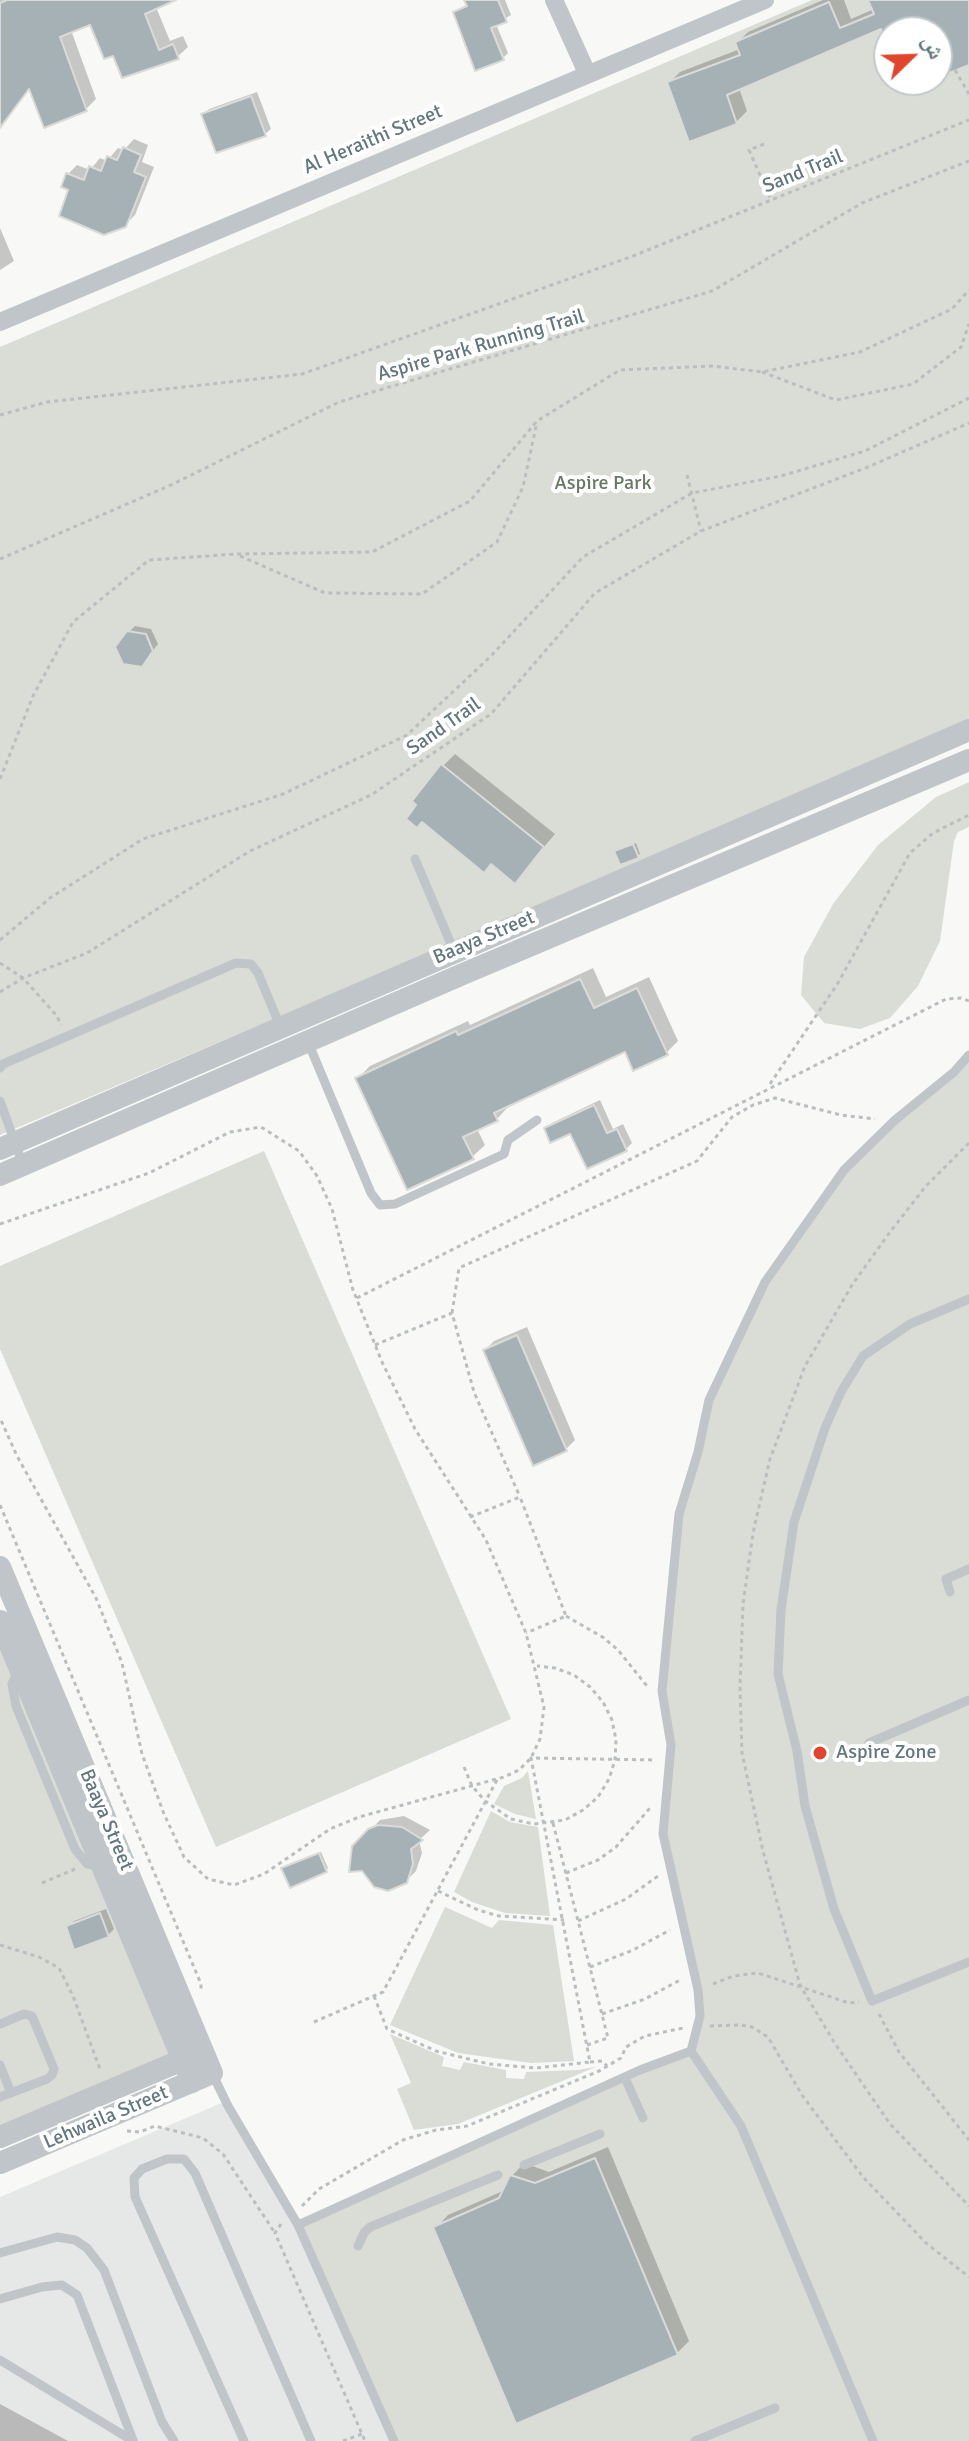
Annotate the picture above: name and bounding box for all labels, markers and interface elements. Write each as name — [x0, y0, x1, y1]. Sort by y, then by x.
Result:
north arrow — [873, 16, 953, 96]
text: ش — [917, 31, 951, 63]
street label: Al Heraithi Street — [300, 100, 446, 180]
street label: Sand Trail — [759, 145, 847, 199]
street label: Aspire Park Running Trail — [375, 305, 587, 387]
park label: Aspire Park — [555, 472, 651, 496]
street label: Sand Trail — [402, 693, 486, 761]
street label: Baaya Street — [430, 906, 538, 970]
place label: Aspire Zone — [836, 1741, 936, 1765]
marker: Aspire Zone — [811, 1744, 829, 1762]
street label: Baaya Street — [74, 1766, 138, 1874]
street label: Lehwaila Street — [40, 2081, 172, 2155]

